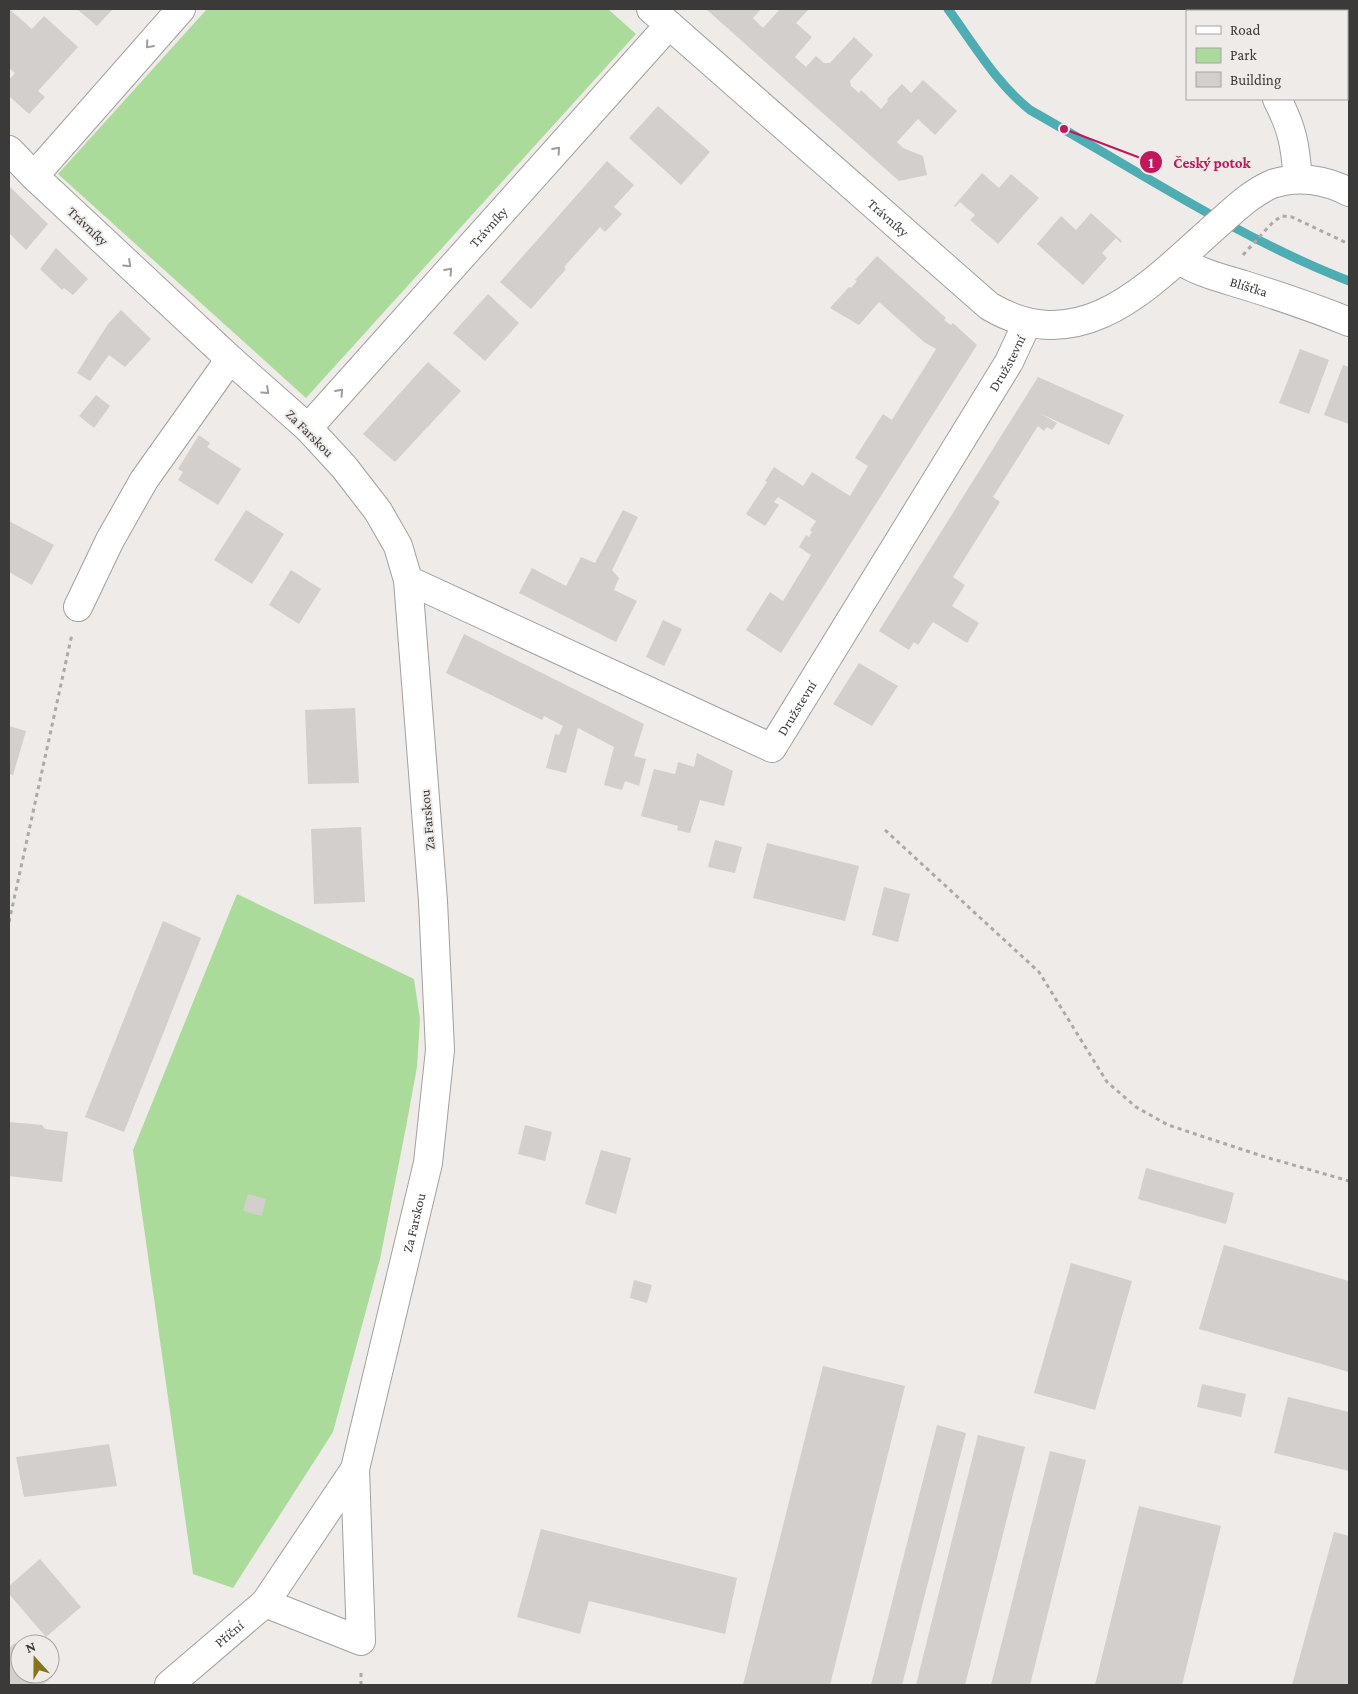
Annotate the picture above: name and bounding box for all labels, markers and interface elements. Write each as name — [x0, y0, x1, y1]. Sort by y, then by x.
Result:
legend — [1186, 10, 1348, 100]
text: Road — [1230, 22, 1261, 38]
one-way arrow — [146, 40, 155, 49]
text: Park — [1230, 47, 1257, 63]
text: Building — [1230, 72, 1281, 89]
one-way arrow — [551, 147, 560, 156]
callout: Český potok — [1138, 147, 1261, 177]
text: 1 — [1148, 155, 1154, 171]
text: Český potok — [1173, 155, 1252, 171]
street label: Trávníky — [865, 195, 913, 240]
street label: Trávníky — [65, 203, 112, 249]
street label: Trávníky — [466, 203, 511, 251]
one-way arrow — [123, 258, 132, 267]
one-way arrow — [443, 267, 452, 276]
street label: Blíšťka — [1228, 273, 1270, 300]
street label: Družstevní — [985, 332, 1029, 394]
one-way arrow — [261, 386, 270, 395]
one-way arrow — [334, 388, 343, 397]
street label: Za Farskou — [283, 406, 338, 461]
street label: Družstevní — [774, 677, 820, 738]
street label: Za Farskou — [416, 788, 438, 851]
street label: Za Farskou — [399, 1191, 429, 1254]
street label: Příční — [211, 1617, 247, 1650]
north arrow — [10, 1634, 60, 1684]
text: N — [23, 1638, 38, 1656]

